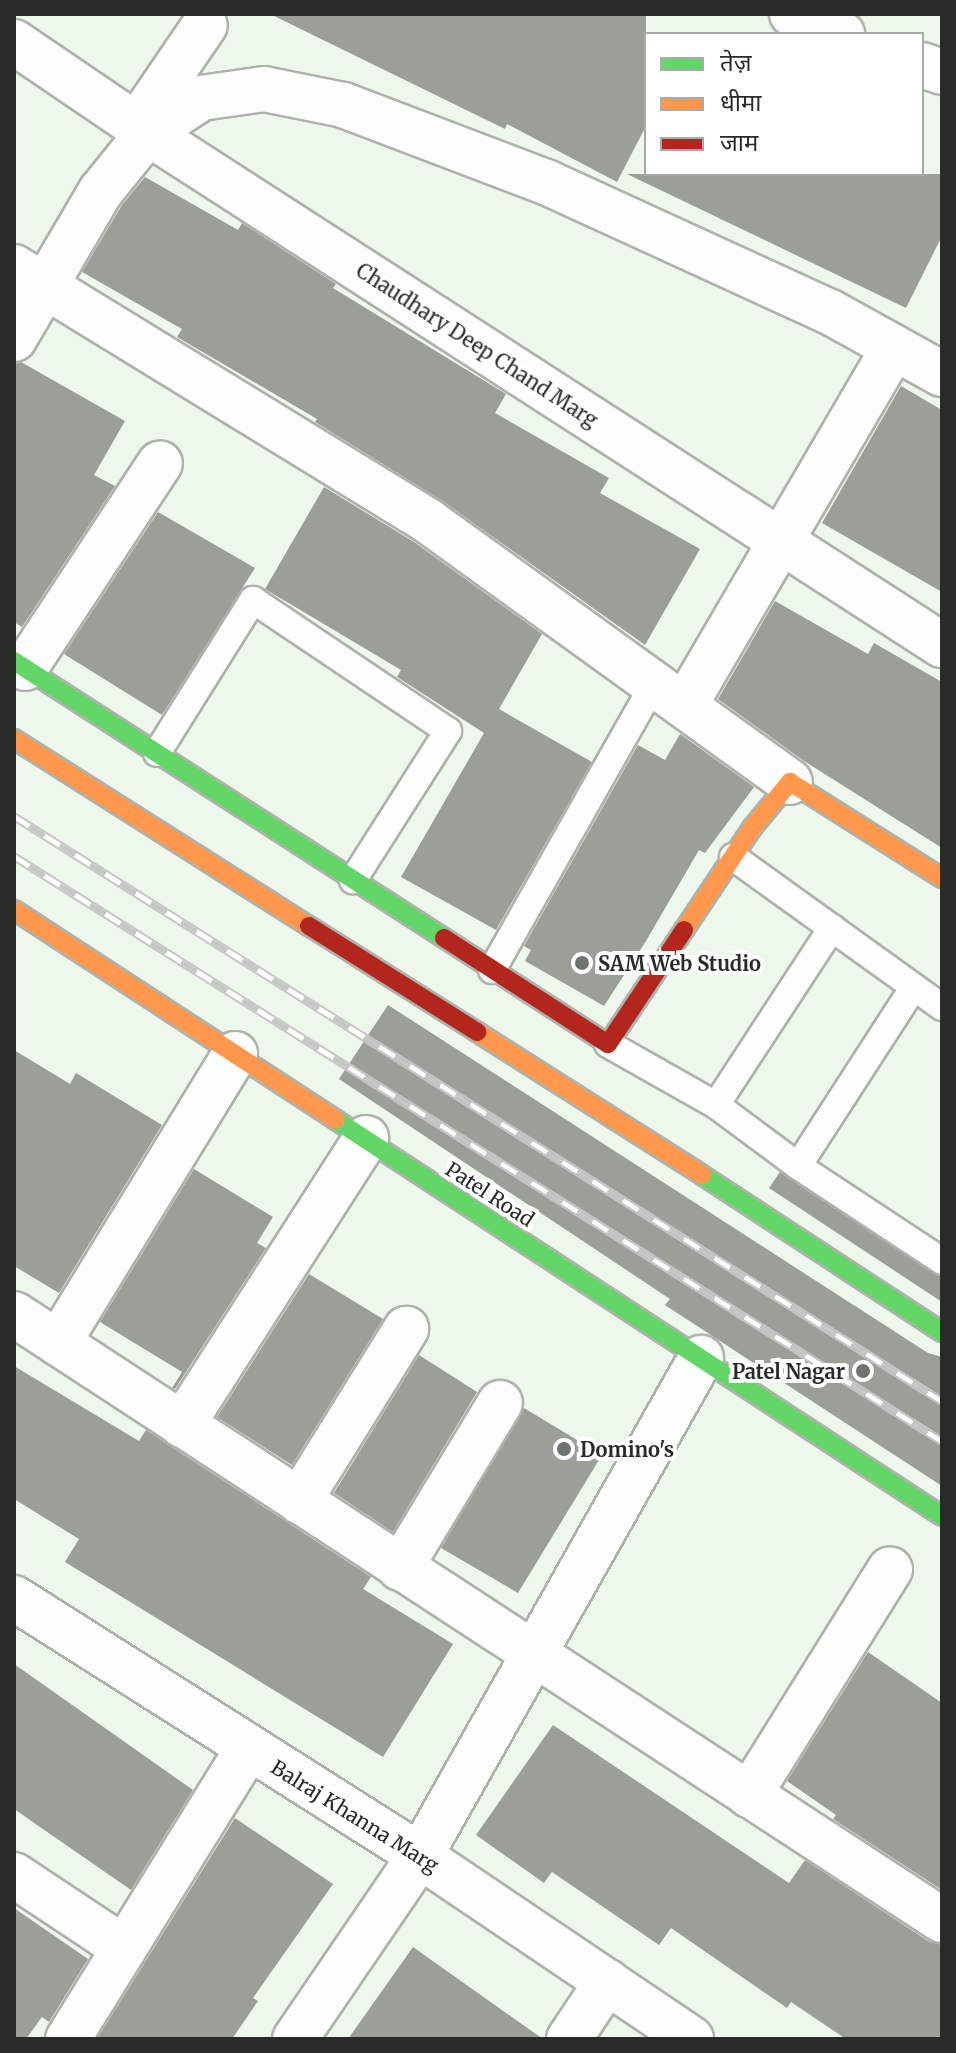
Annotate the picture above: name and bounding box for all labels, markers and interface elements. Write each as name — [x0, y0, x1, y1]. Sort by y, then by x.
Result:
legend — [644, 32, 924, 176]
text: तेज़ — [720, 47, 752, 78]
text: धीमा — [720, 87, 762, 118]
text: जाम — [720, 127, 758, 158]
street label: Chaudhary Deep Chand Marg — [352, 258, 602, 432]
place label: SAM Web Studio — [598, 951, 761, 975]
marker: SAM Web Studio — [573, 954, 591, 972]
street label: Patel Road — [441, 1157, 539, 1231]
place label: Patel Nagar — [732, 1359, 845, 1383]
marker: Patel Nagar — [852, 1360, 874, 1382]
place label: Domino's — [580, 1437, 674, 1461]
marker: Domino's — [555, 1440, 573, 1458]
street label: Balraj Khanna Marg — [267, 1755, 443, 1877]

